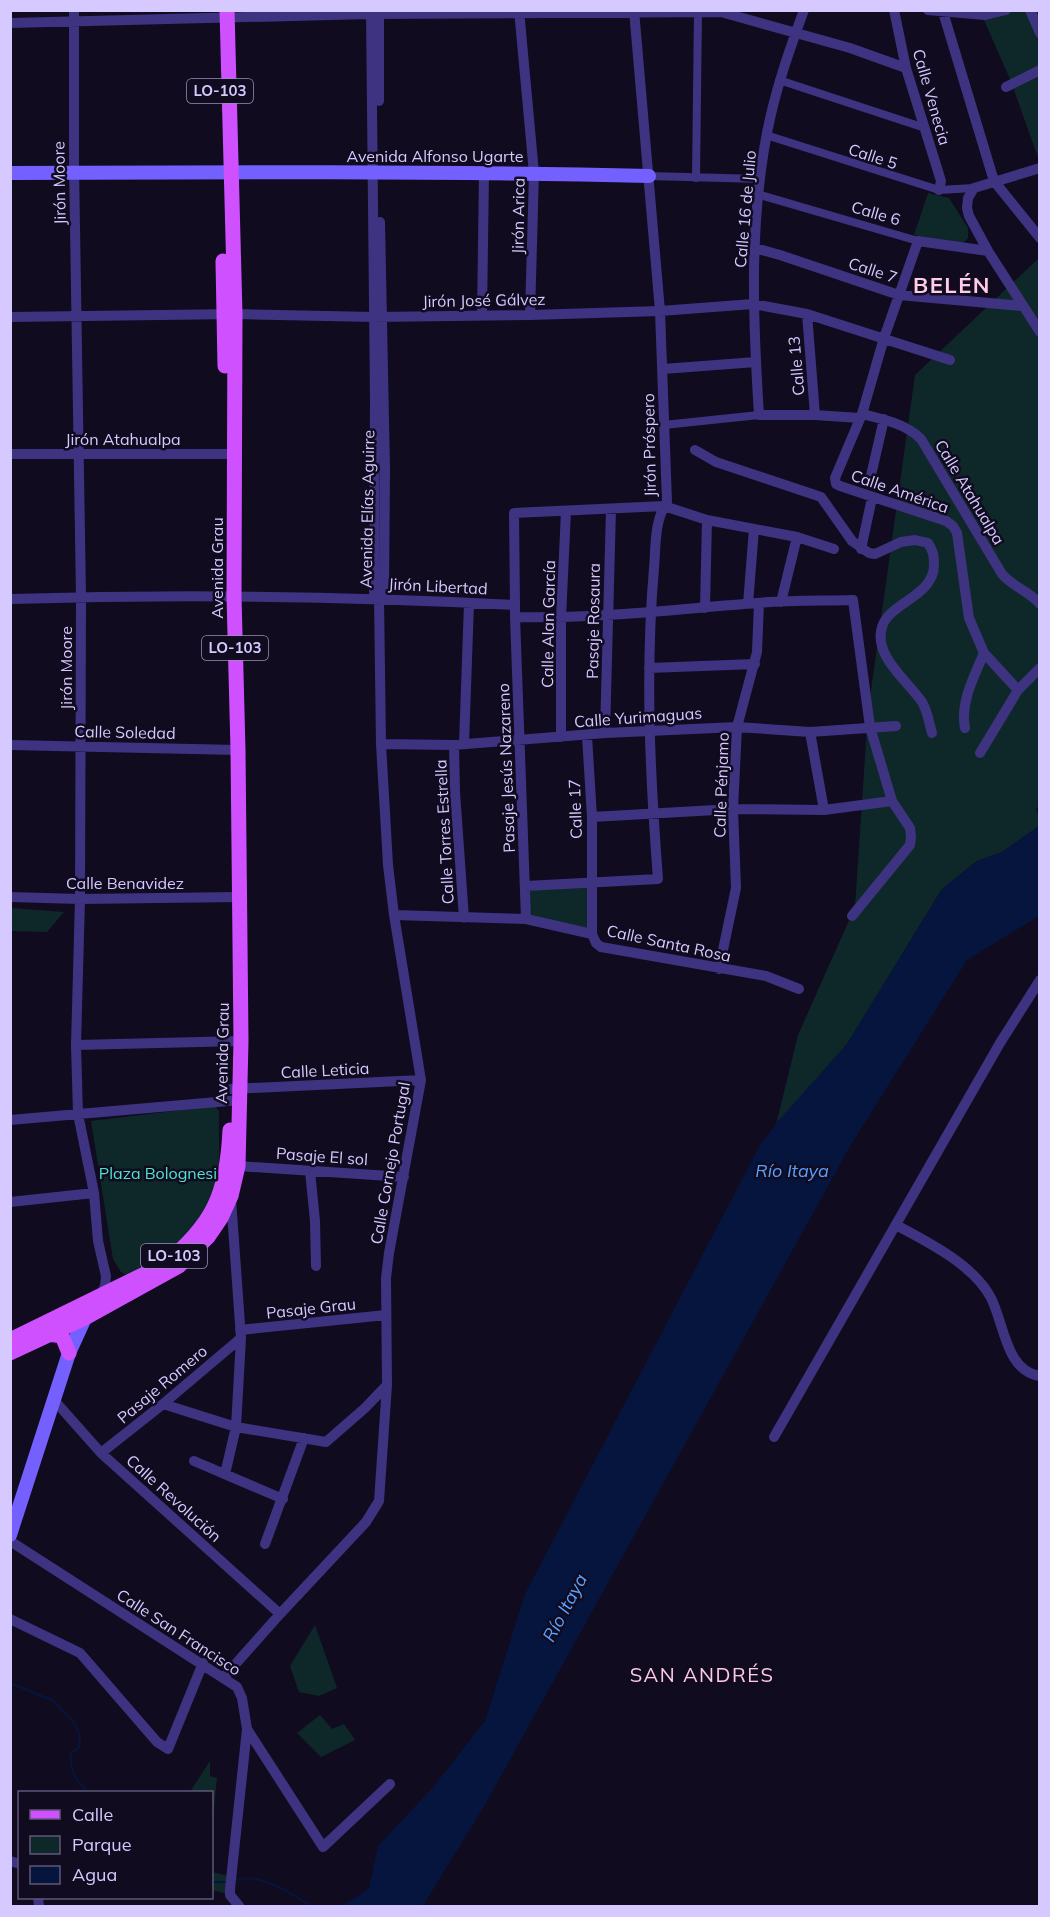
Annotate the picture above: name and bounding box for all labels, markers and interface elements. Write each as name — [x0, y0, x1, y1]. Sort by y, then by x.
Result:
street label: Calle Venecia — [909, 47, 955, 147]
road number: LO-103 — [187, 79, 253, 103]
street label: Calle 5 — [846, 139, 900, 173]
street label: Jirón Moore — [48, 141, 70, 225]
street label: Avenida Alfonso Ugarte — [347, 146, 523, 166]
street label: Calle 16 de Julio — [730, 149, 760, 269]
street label: Jirón Arica — [507, 178, 529, 254]
street label: Calle 6 — [849, 196, 903, 230]
street label: Calle 7 — [846, 253, 900, 287]
district label: BELÉN — [913, 271, 991, 299]
street label: Jirón José Gálvez — [422, 289, 546, 311]
street label: Calle 13 — [783, 335, 809, 397]
street label: Jirón Próspero — [638, 393, 660, 497]
street label: Jirón Atahualpa — [65, 429, 181, 449]
street label: Avenida Elías Aguirre — [356, 430, 378, 588]
street label: Calle Atahualpa — [931, 436, 1009, 548]
street label: Calle América — [848, 465, 952, 517]
street label: Avenida Grau — [207, 517, 227, 619]
street label: Calle Alan García — [537, 560, 559, 688]
street label: Pasaje Rosaura — [582, 563, 604, 679]
street label: Jirón Libertad — [388, 573, 488, 599]
street label: Jirón Moore — [56, 626, 76, 710]
road number: LO-103 — [202, 636, 268, 660]
street label: Pasaje Jesús Nazareno — [493, 683, 519, 853]
street label: Calle Yurimaguas — [573, 703, 703, 731]
street label: Calle Soledad — [74, 721, 176, 743]
street label: Calle Pénjamo — [709, 732, 733, 838]
street label: Calle Torres Estrella — [430, 759, 458, 905]
street label: Calle 17 — [564, 779, 586, 839]
street label: Calle Benavidez — [66, 873, 184, 893]
street label: Calle Santa Rosa — [605, 920, 733, 966]
street label: Avenida Grau — [211, 1002, 233, 1104]
street label: Calle Leticia — [280, 1058, 370, 1082]
street label: Calle Cornejo Portugal — [366, 1080, 414, 1246]
street label: Pasaje El sol — [275, 1143, 369, 1169]
water label: Río Itaya — [755, 1159, 829, 1182]
park label: Plaza Bolognesi — [99, 1163, 217, 1183]
road number: LO-103 — [141, 1244, 207, 1268]
street label: Pasaje Grau — [265, 1293, 357, 1323]
street label: Pasaje Romero — [113, 1341, 211, 1427]
street label: Calle Revolución — [122, 1450, 226, 1546]
water label: Río Itaya — [537, 1570, 592, 1646]
street label: Calle San Francisco — [113, 1584, 245, 1680]
district label: SAN ANDRÉS — [630, 1662, 774, 1687]
legend — [18, 1791, 213, 1899]
text: Calle — [72, 1803, 113, 1826]
text: Parque — [72, 1833, 131, 1856]
text: Agua — [72, 1863, 117, 1886]

